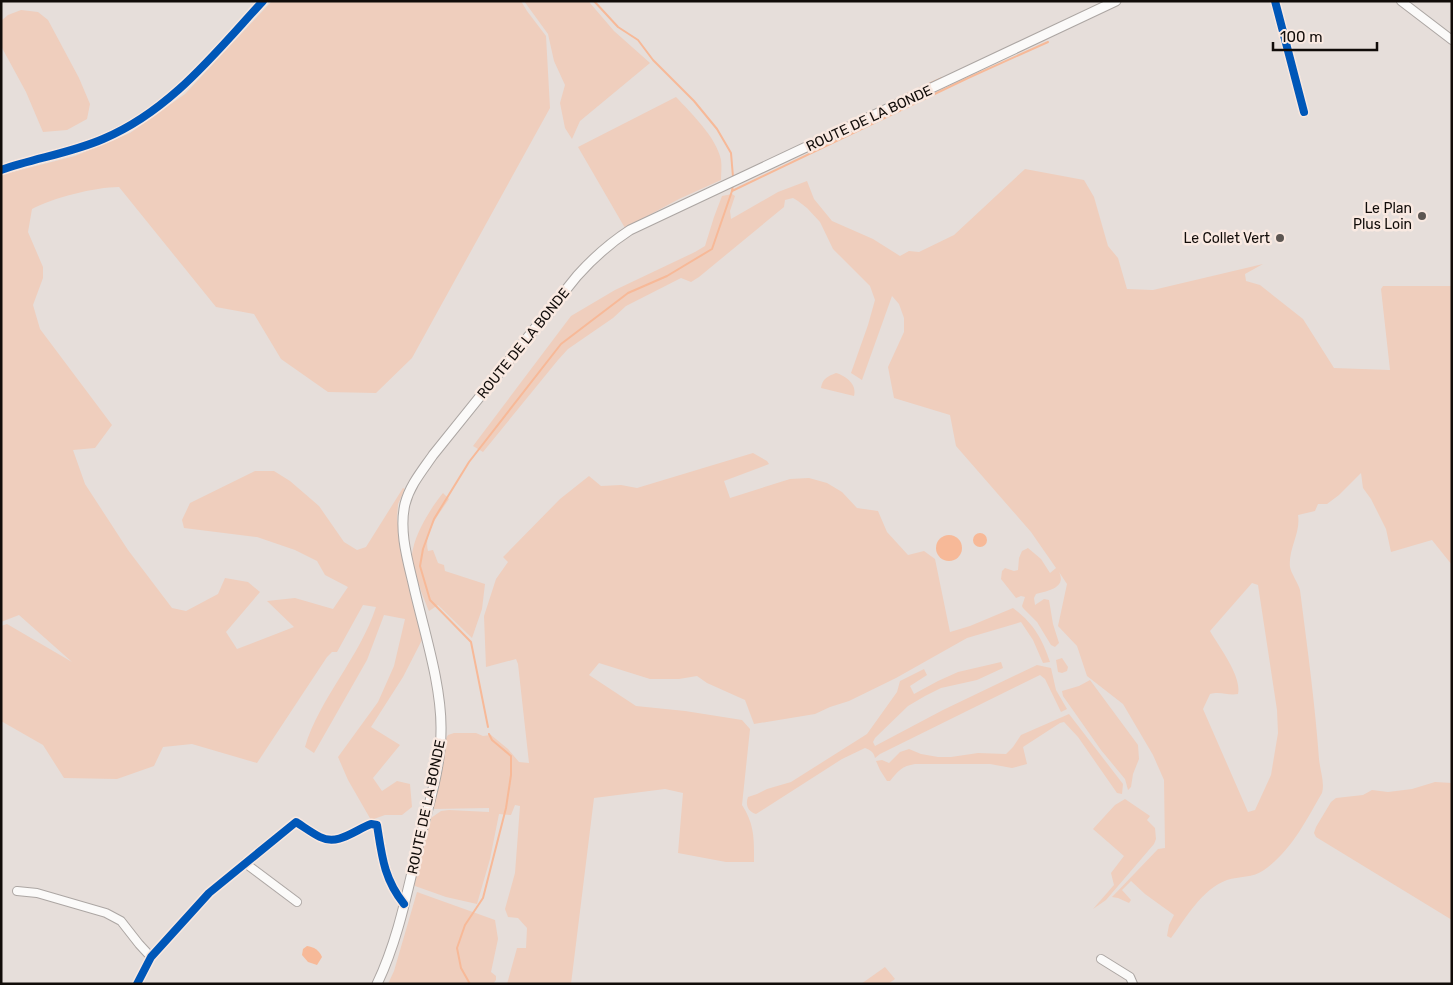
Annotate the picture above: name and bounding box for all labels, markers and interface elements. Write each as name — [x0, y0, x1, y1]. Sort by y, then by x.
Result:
scale bar — [1273, 20, 1377, 52]
text: 100 m — [1280, 28, 1322, 46]
street label: ROUTE DE LA BONDE — [804, 82, 935, 155]
place label: Le Plan Plus Loin — [1353, 200, 1412, 233]
marker: Le Plan Plus Loin — [1416, 210, 1428, 222]
place label: Le Collet Vert — [1183, 230, 1271, 247]
marker: Le Collet Vert — [1274, 232, 1286, 244]
street label: ROUTE DE LA BONDE — [474, 285, 573, 402]
street label: ROUTE DE LA BONDE — [404, 738, 449, 876]

